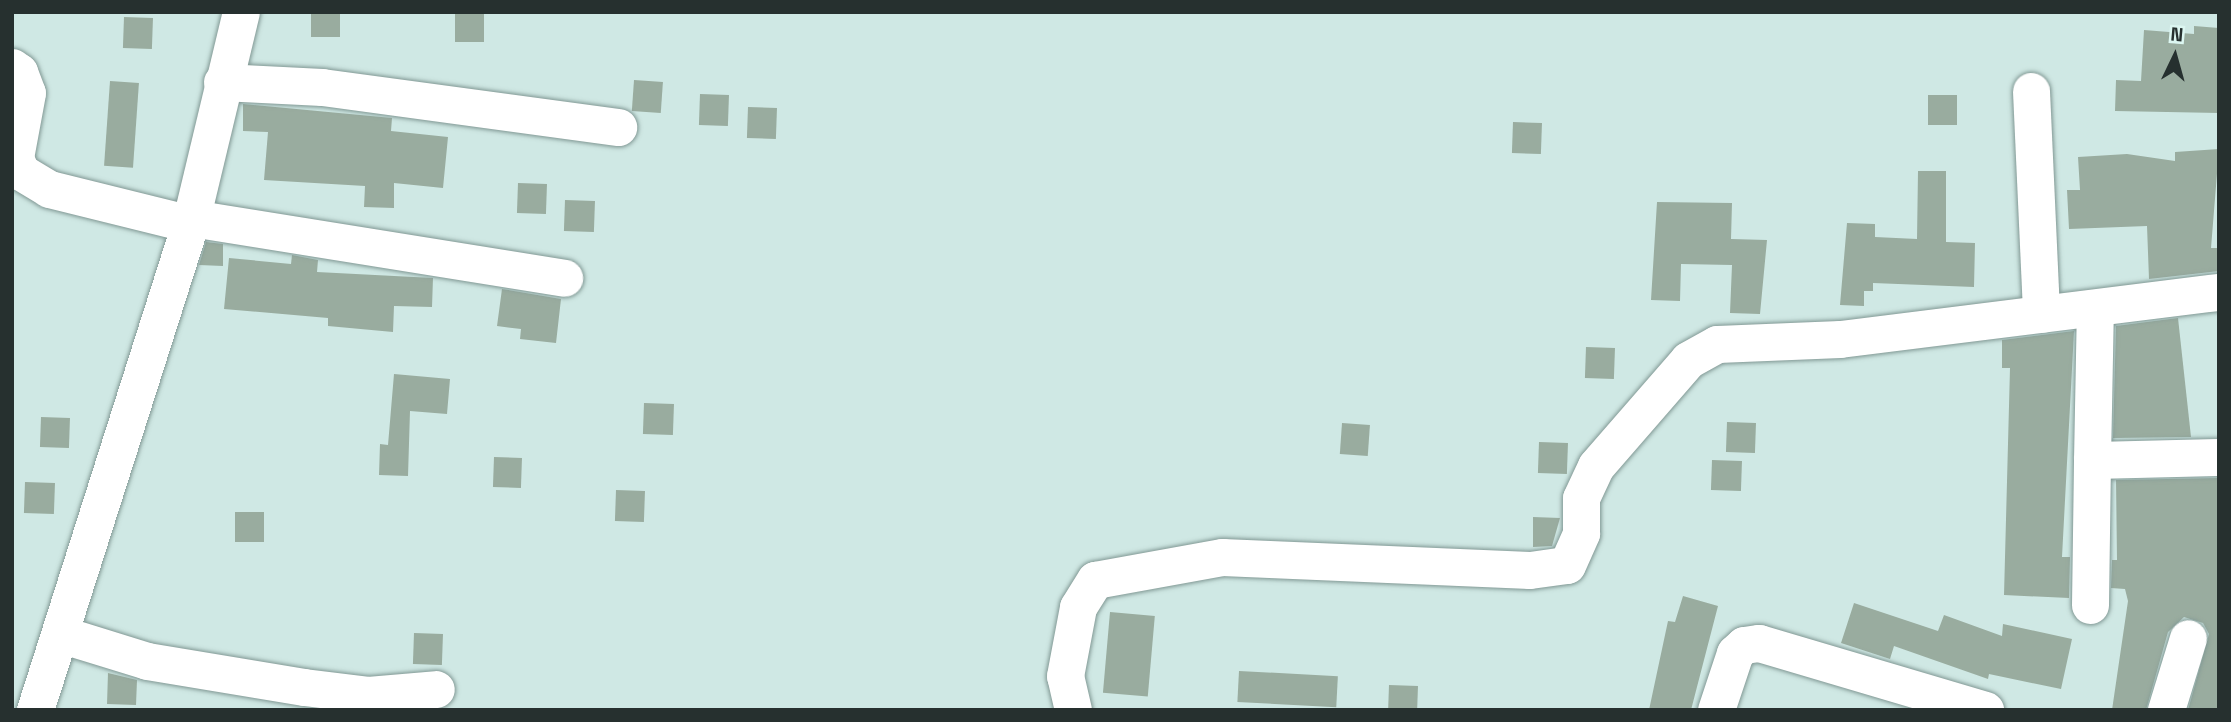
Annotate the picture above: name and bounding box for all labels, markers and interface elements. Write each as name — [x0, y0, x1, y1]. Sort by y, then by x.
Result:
north arrow — [2140, 21, 2210, 91]
text: N — [2169, 22, 2184, 48]

